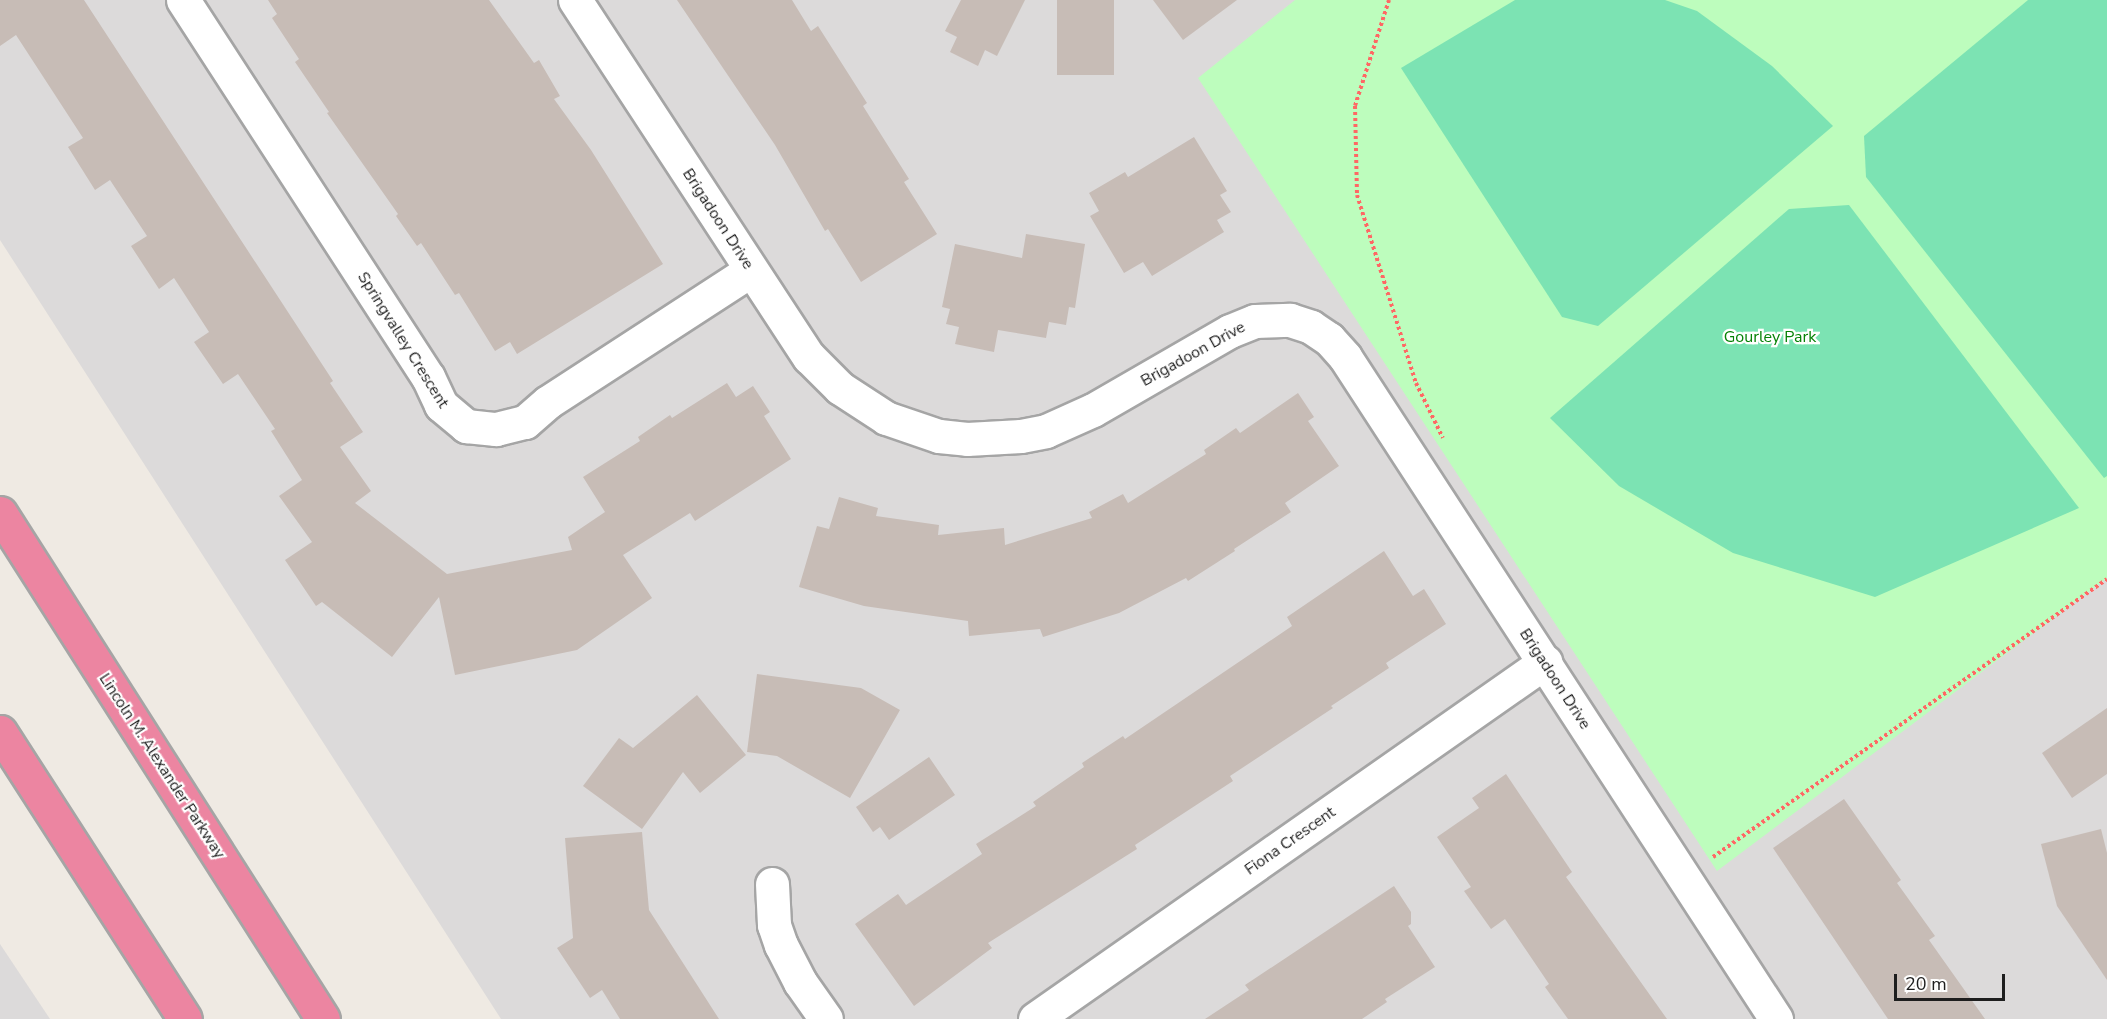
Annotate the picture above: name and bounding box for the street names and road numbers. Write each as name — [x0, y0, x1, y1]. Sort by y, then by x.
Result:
street label: Brigadoon Drive — [678, 165, 758, 273]
street label: Springvalley Crescent — [353, 268, 453, 412]
street label: Brigadoon Drive — [1137, 317, 1249, 391]
street label: Brigadoon Drive — [1515, 625, 1595, 733]
street label: Lincoln M. Alexander Parkway — [95, 670, 229, 862]
street label: Fiona Crescent — [1241, 803, 1339, 879]

